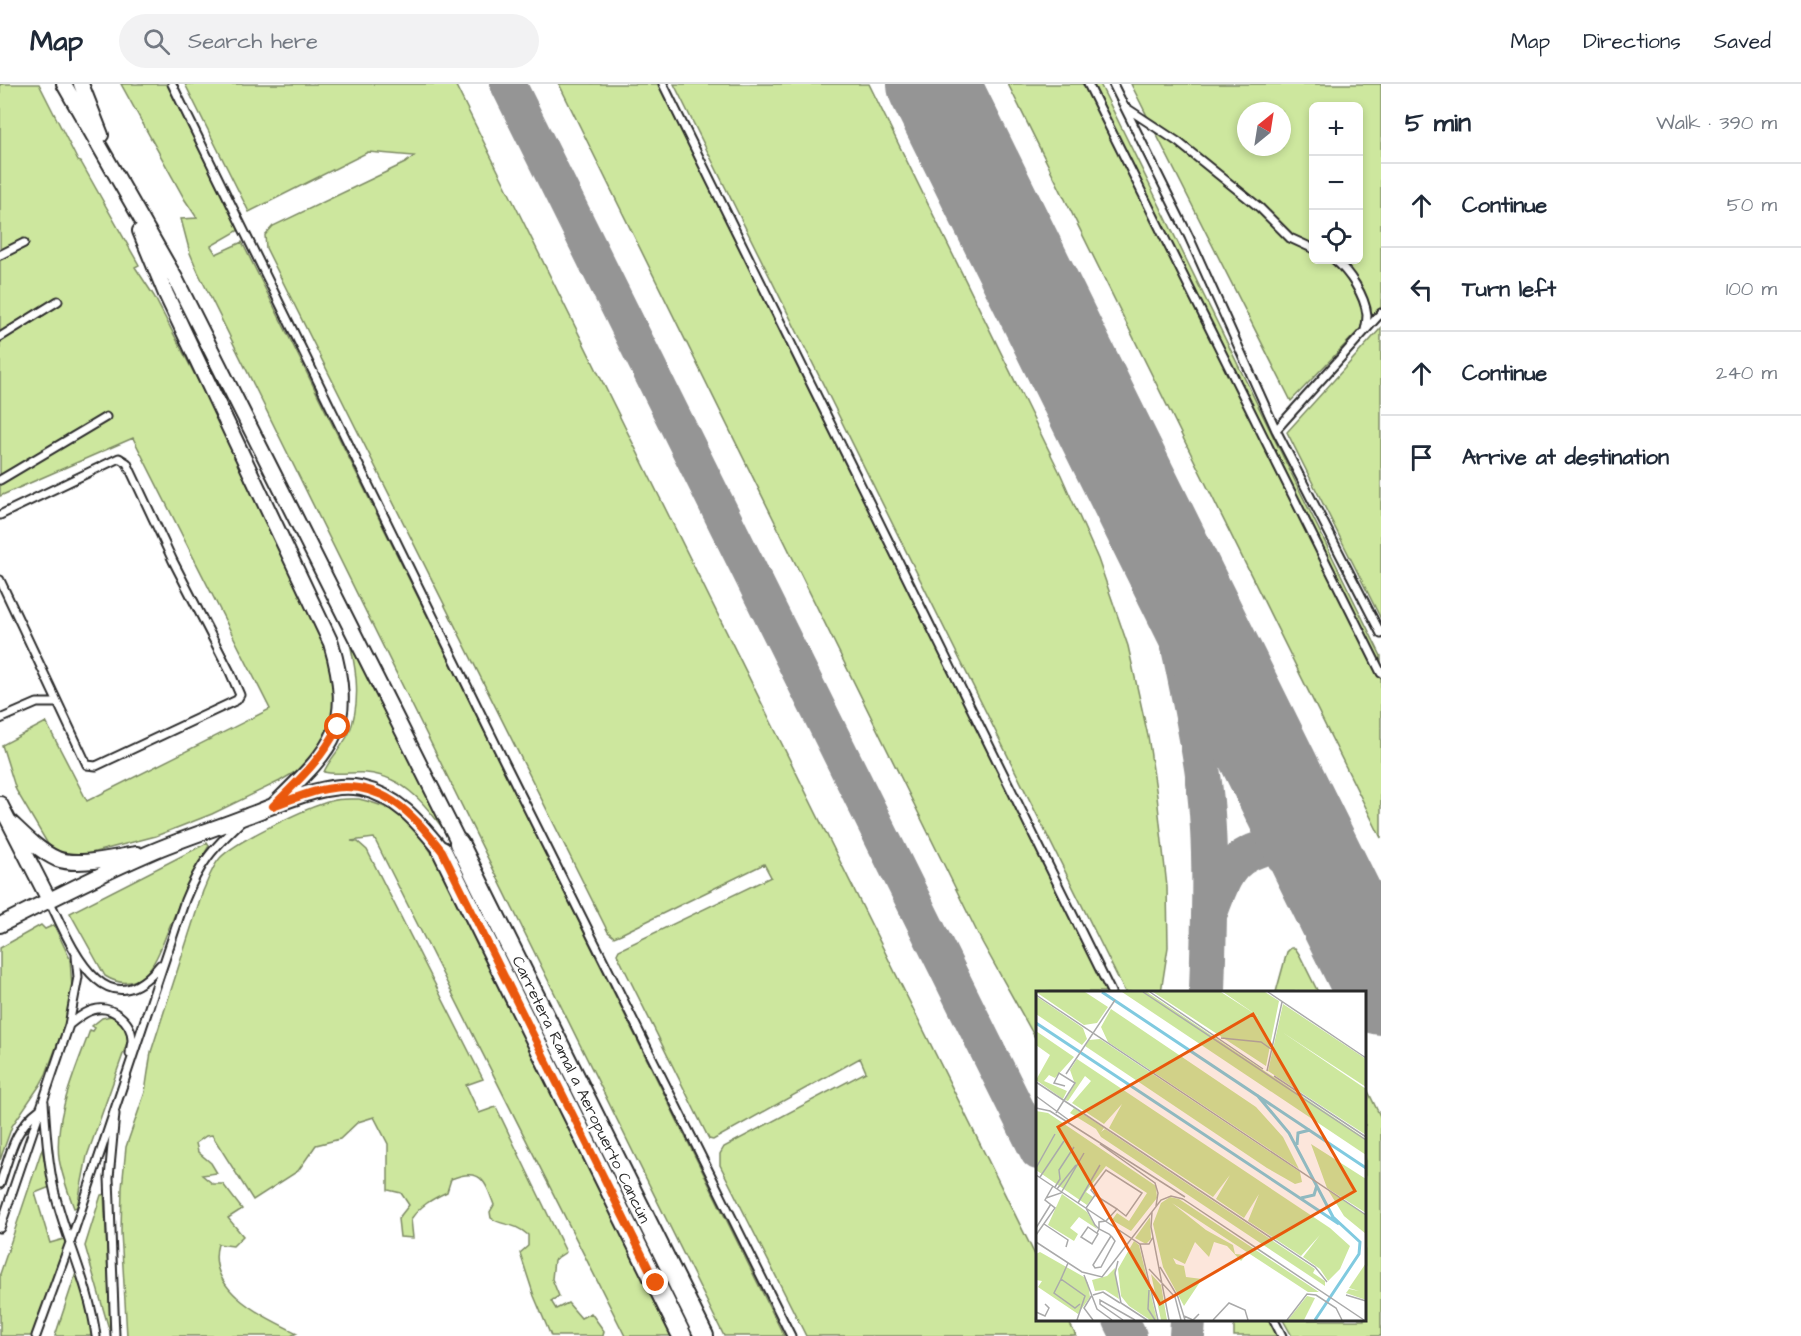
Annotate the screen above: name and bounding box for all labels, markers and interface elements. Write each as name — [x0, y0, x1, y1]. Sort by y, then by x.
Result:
search box — [119, 14, 539, 68]
text: Map — [30, 22, 83, 61]
icon: search — [140, 25, 173, 58]
text: Search here — [188, 26, 318, 57]
text: Map — [1510, 27, 1550, 56]
text: Directions — [1583, 27, 1681, 56]
text: Saved — [1714, 27, 1771, 56]
north arrow — [1237, 102, 1291, 156]
map controls — [1309, 102, 1363, 264]
button: + — [1309, 102, 1363, 156]
text: 5 min — [1405, 105, 1471, 141]
text: Walk · 390 m — [1656, 109, 1777, 137]
button: − — [1309, 156, 1363, 210]
icon: ahead — [1405, 189, 1438, 222]
text: Continue — [1462, 190, 1547, 221]
text: 50 m — [1727, 191, 1777, 219]
button: locate — [1309, 210, 1363, 264]
icon: left — [1405, 273, 1438, 306]
text: Turn left — [1462, 274, 1556, 305]
text: 100 m — [1726, 275, 1777, 303]
icon: ahead — [1405, 357, 1438, 390]
text: Continue — [1462, 358, 1547, 389]
text: 240 m — [1716, 359, 1777, 387]
icon: arrive — [1405, 441, 1438, 474]
text: Arrive at destination — [1462, 442, 1669, 473]
route start — [324, 713, 350, 739]
street label: Carretera Ramal a Aeropuerto Cancún — [507, 952, 656, 1227]
inset map — [1036, 991, 1366, 1321]
route end — [642, 1269, 668, 1295]

